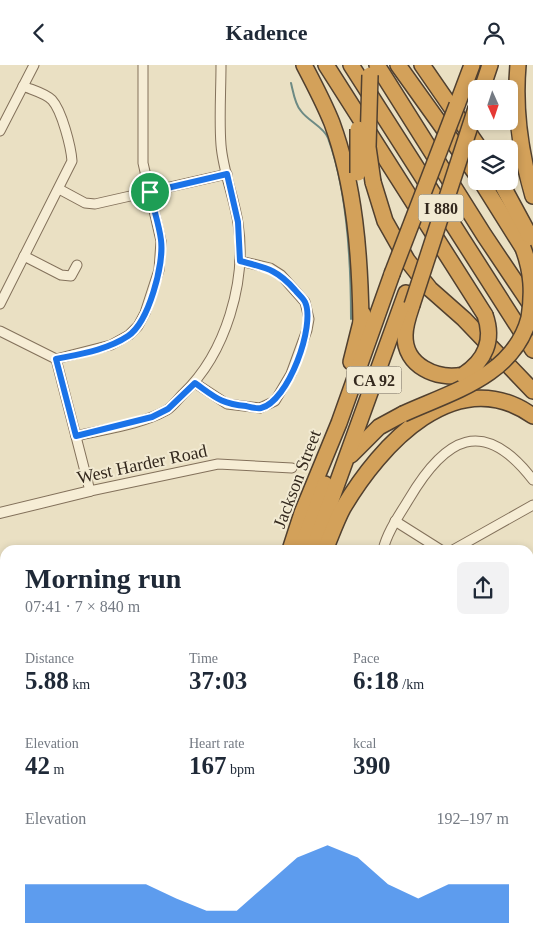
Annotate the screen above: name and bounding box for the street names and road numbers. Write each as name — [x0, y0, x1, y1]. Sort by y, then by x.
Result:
road number: I 880 — [418, 195, 464, 221]
road number: CA 92 — [346, 367, 402, 393]
street label: Jackson Street — [269, 427, 325, 531]
street label: West Harder Road — [75, 440, 209, 488]

